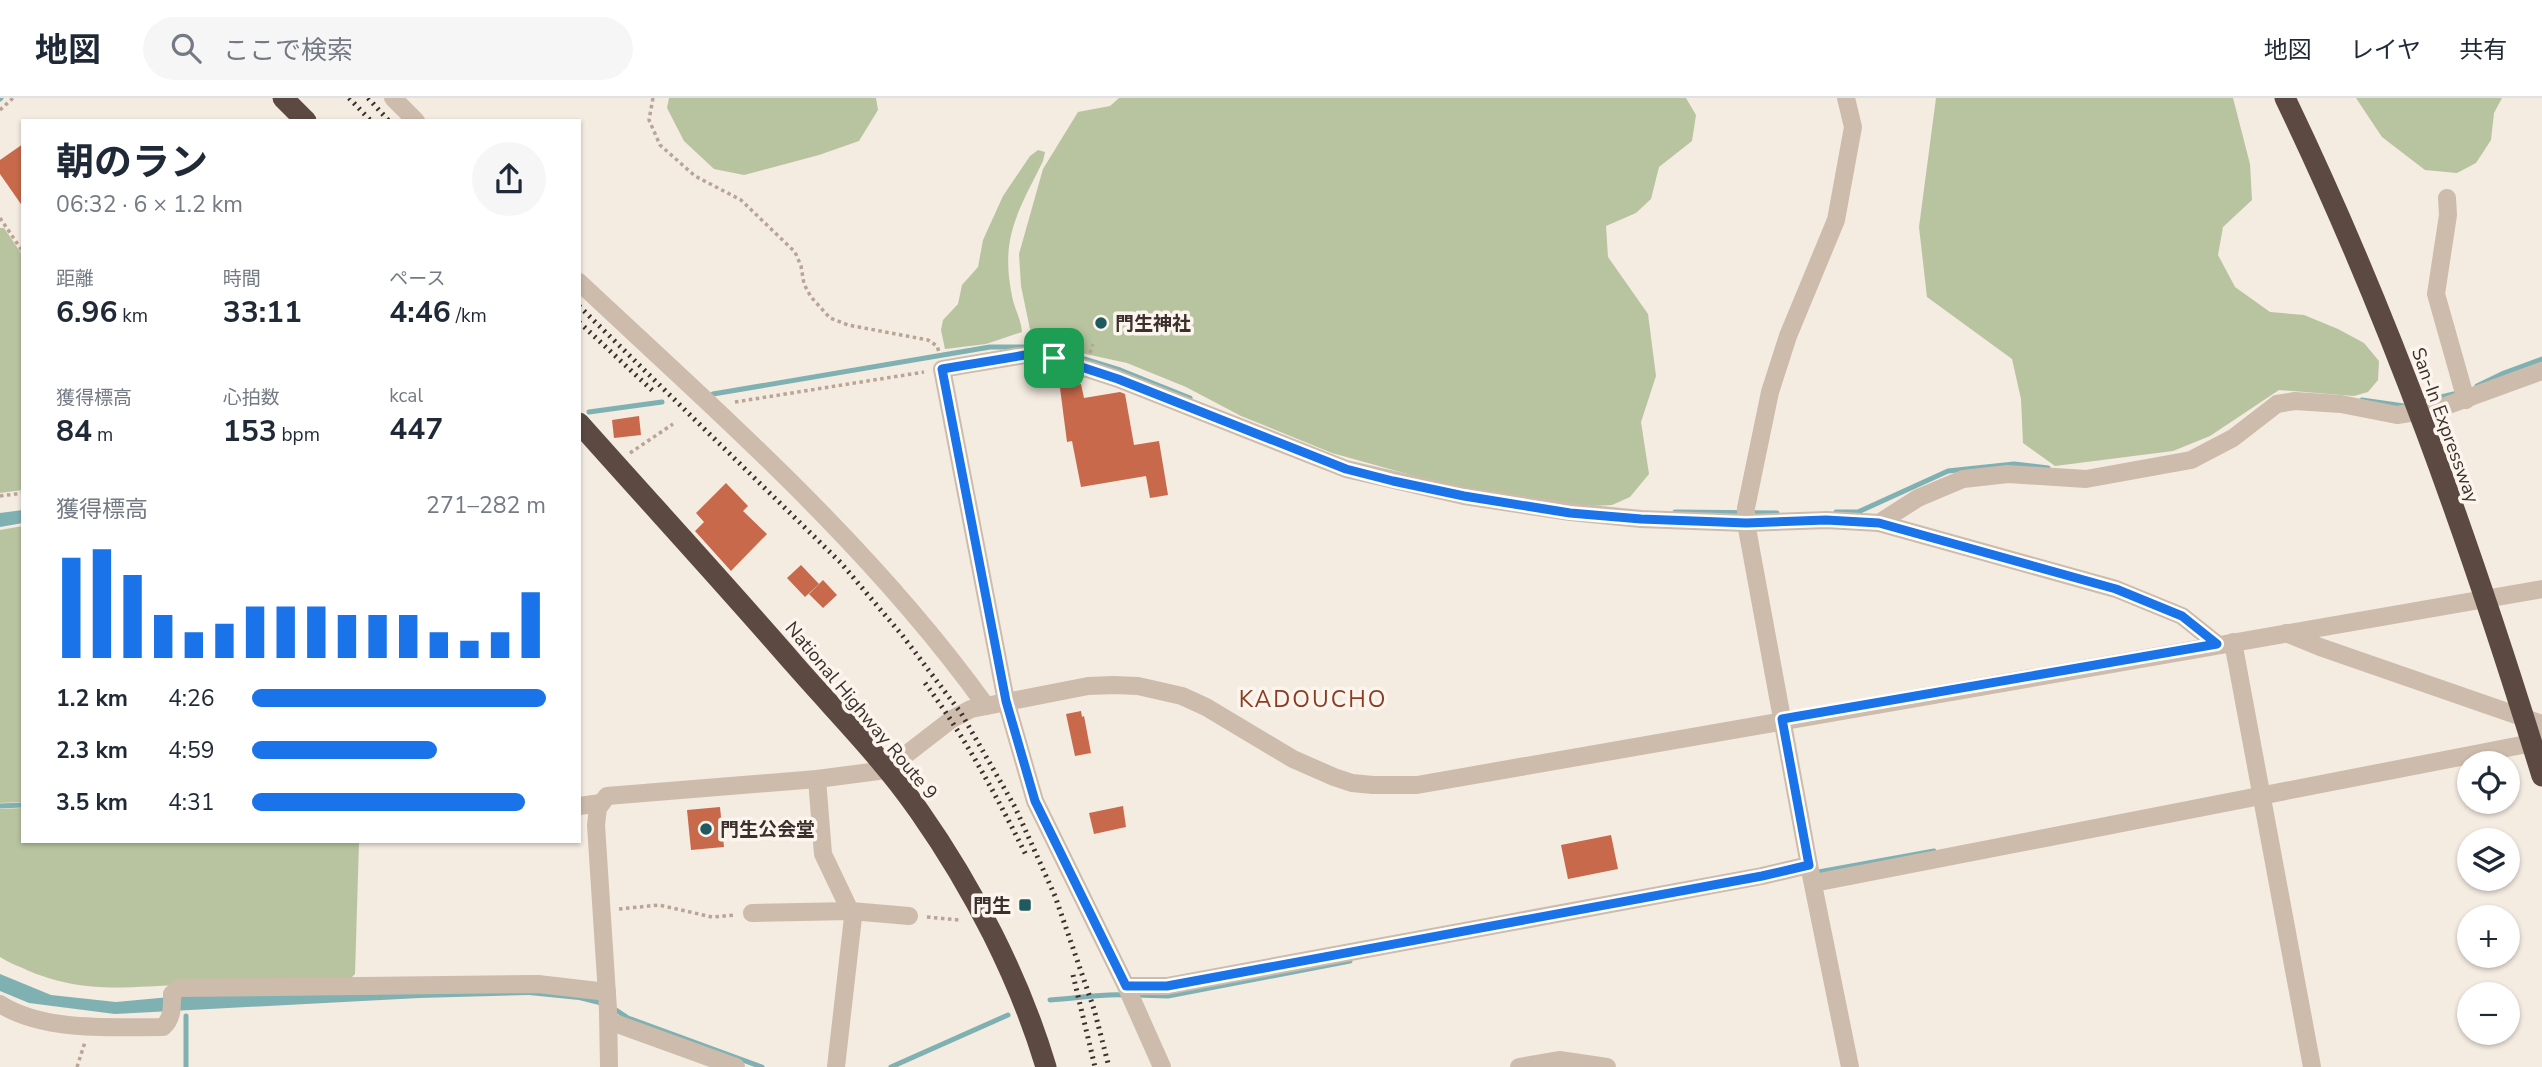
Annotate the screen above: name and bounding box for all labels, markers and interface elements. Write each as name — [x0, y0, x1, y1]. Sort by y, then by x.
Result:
search box — [143, 17, 633, 80]
text: 地図 — [35, 28, 101, 73]
icon: search — [167, 29, 205, 67]
text: ここで検索 — [223, 33, 353, 68]
text: 地図 — [2264, 34, 2312, 66]
text: レイヤ — [2350, 34, 2421, 66]
text: 共有 — [2459, 34, 2507, 66]
text: 朝のラン — [56, 137, 208, 188]
button: share — [472, 142, 546, 216]
text: 06:32 · 6 × 1.2 km — [56, 189, 243, 220]
text: 距離 — [56, 266, 94, 292]
text: 時間 — [223, 266, 261, 292]
text: ペース — [389, 266, 445, 292]
text: 6.96 — [56, 292, 117, 333]
text: 33:11 — [223, 292, 302, 333]
text: 4:46 — [389, 292, 451, 333]
text: km — [117, 303, 148, 329]
text: /km — [451, 303, 487, 329]
place label: 門生神社 — [1115, 311, 1191, 337]
marker: 門生神社 — [1093, 315, 1109, 331]
pin — [1024, 328, 1084, 388]
icon: arrive — [1035, 339, 1073, 377]
street label: San-In Expressway — [2405, 344, 2485, 507]
text: kcal — [389, 383, 423, 409]
text: 獲得標高 — [56, 385, 132, 411]
text: 心拍数 — [223, 385, 280, 411]
text: 447 — [389, 409, 443, 450]
text: 84 — [56, 411, 92, 452]
text: 153 — [223, 411, 277, 452]
text: m — [92, 422, 113, 448]
text: bpm — [277, 422, 320, 448]
text: 271–282 m — [426, 490, 546, 521]
text: 獲得標高 — [56, 494, 148, 525]
street label: National Highway Route 9 — [779, 616, 943, 805]
text: 1.2 km — [56, 683, 128, 714]
text: 4:26 — [168, 683, 215, 714]
district label: KADOUCHO — [1239, 684, 1387, 715]
text: 2.3 km — [56, 735, 128, 766]
text: 4:59 — [168, 735, 215, 766]
map controls — [2457, 751, 2520, 1045]
button: locate — [2457, 751, 2520, 814]
text: 3.5 km — [56, 787, 128, 818]
text: 4:31 — [168, 787, 215, 818]
place label: 門生公会堂 — [720, 817, 815, 843]
marker: 門生公会堂 — [698, 821, 714, 837]
button: layers — [2457, 828, 2520, 891]
place label: 門生 — [973, 893, 1011, 919]
marker: 門生 — [1017, 897, 1033, 913]
button: + — [2457, 905, 2520, 968]
button: − — [2457, 982, 2520, 1045]

